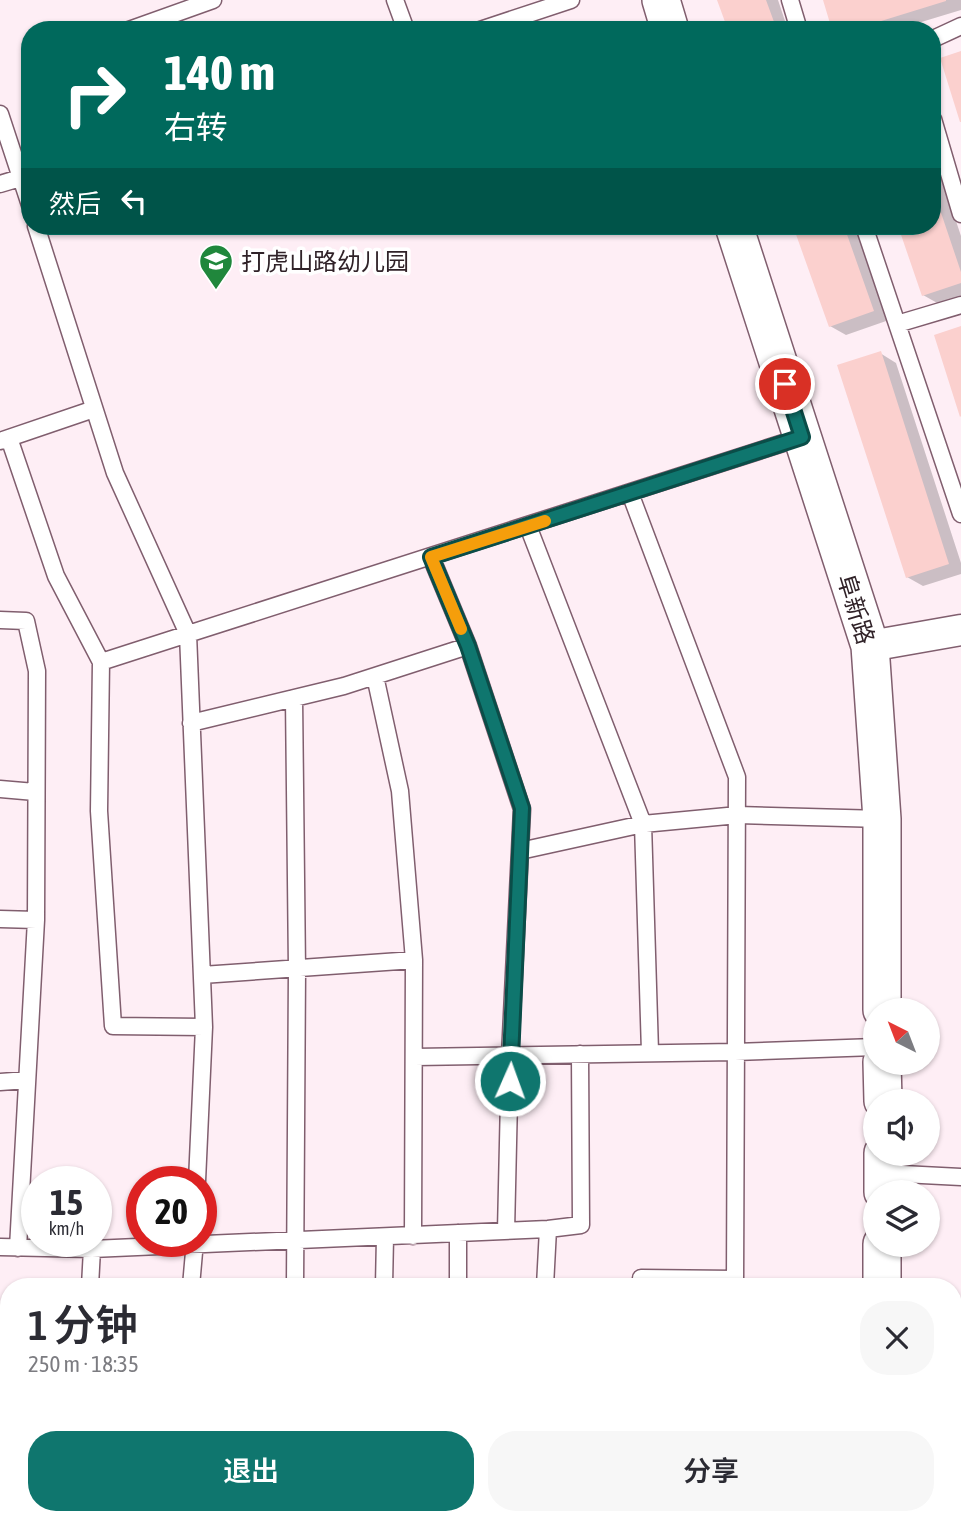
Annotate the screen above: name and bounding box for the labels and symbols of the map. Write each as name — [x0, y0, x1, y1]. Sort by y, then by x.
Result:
school or university icon: 打虎山路幼儿园 — [197, 242, 235, 291]
place label: 打虎山路幼儿园 — [241, 248, 409, 275]
pin — [755, 354, 815, 414]
street label: 阜新路 — [833, 571, 879, 647]
north arrow — [863, 998, 940, 1074]
position arrow — [473, 1044, 547, 1118]
speed limit sign: 20 — [126, 1166, 217, 1257]

